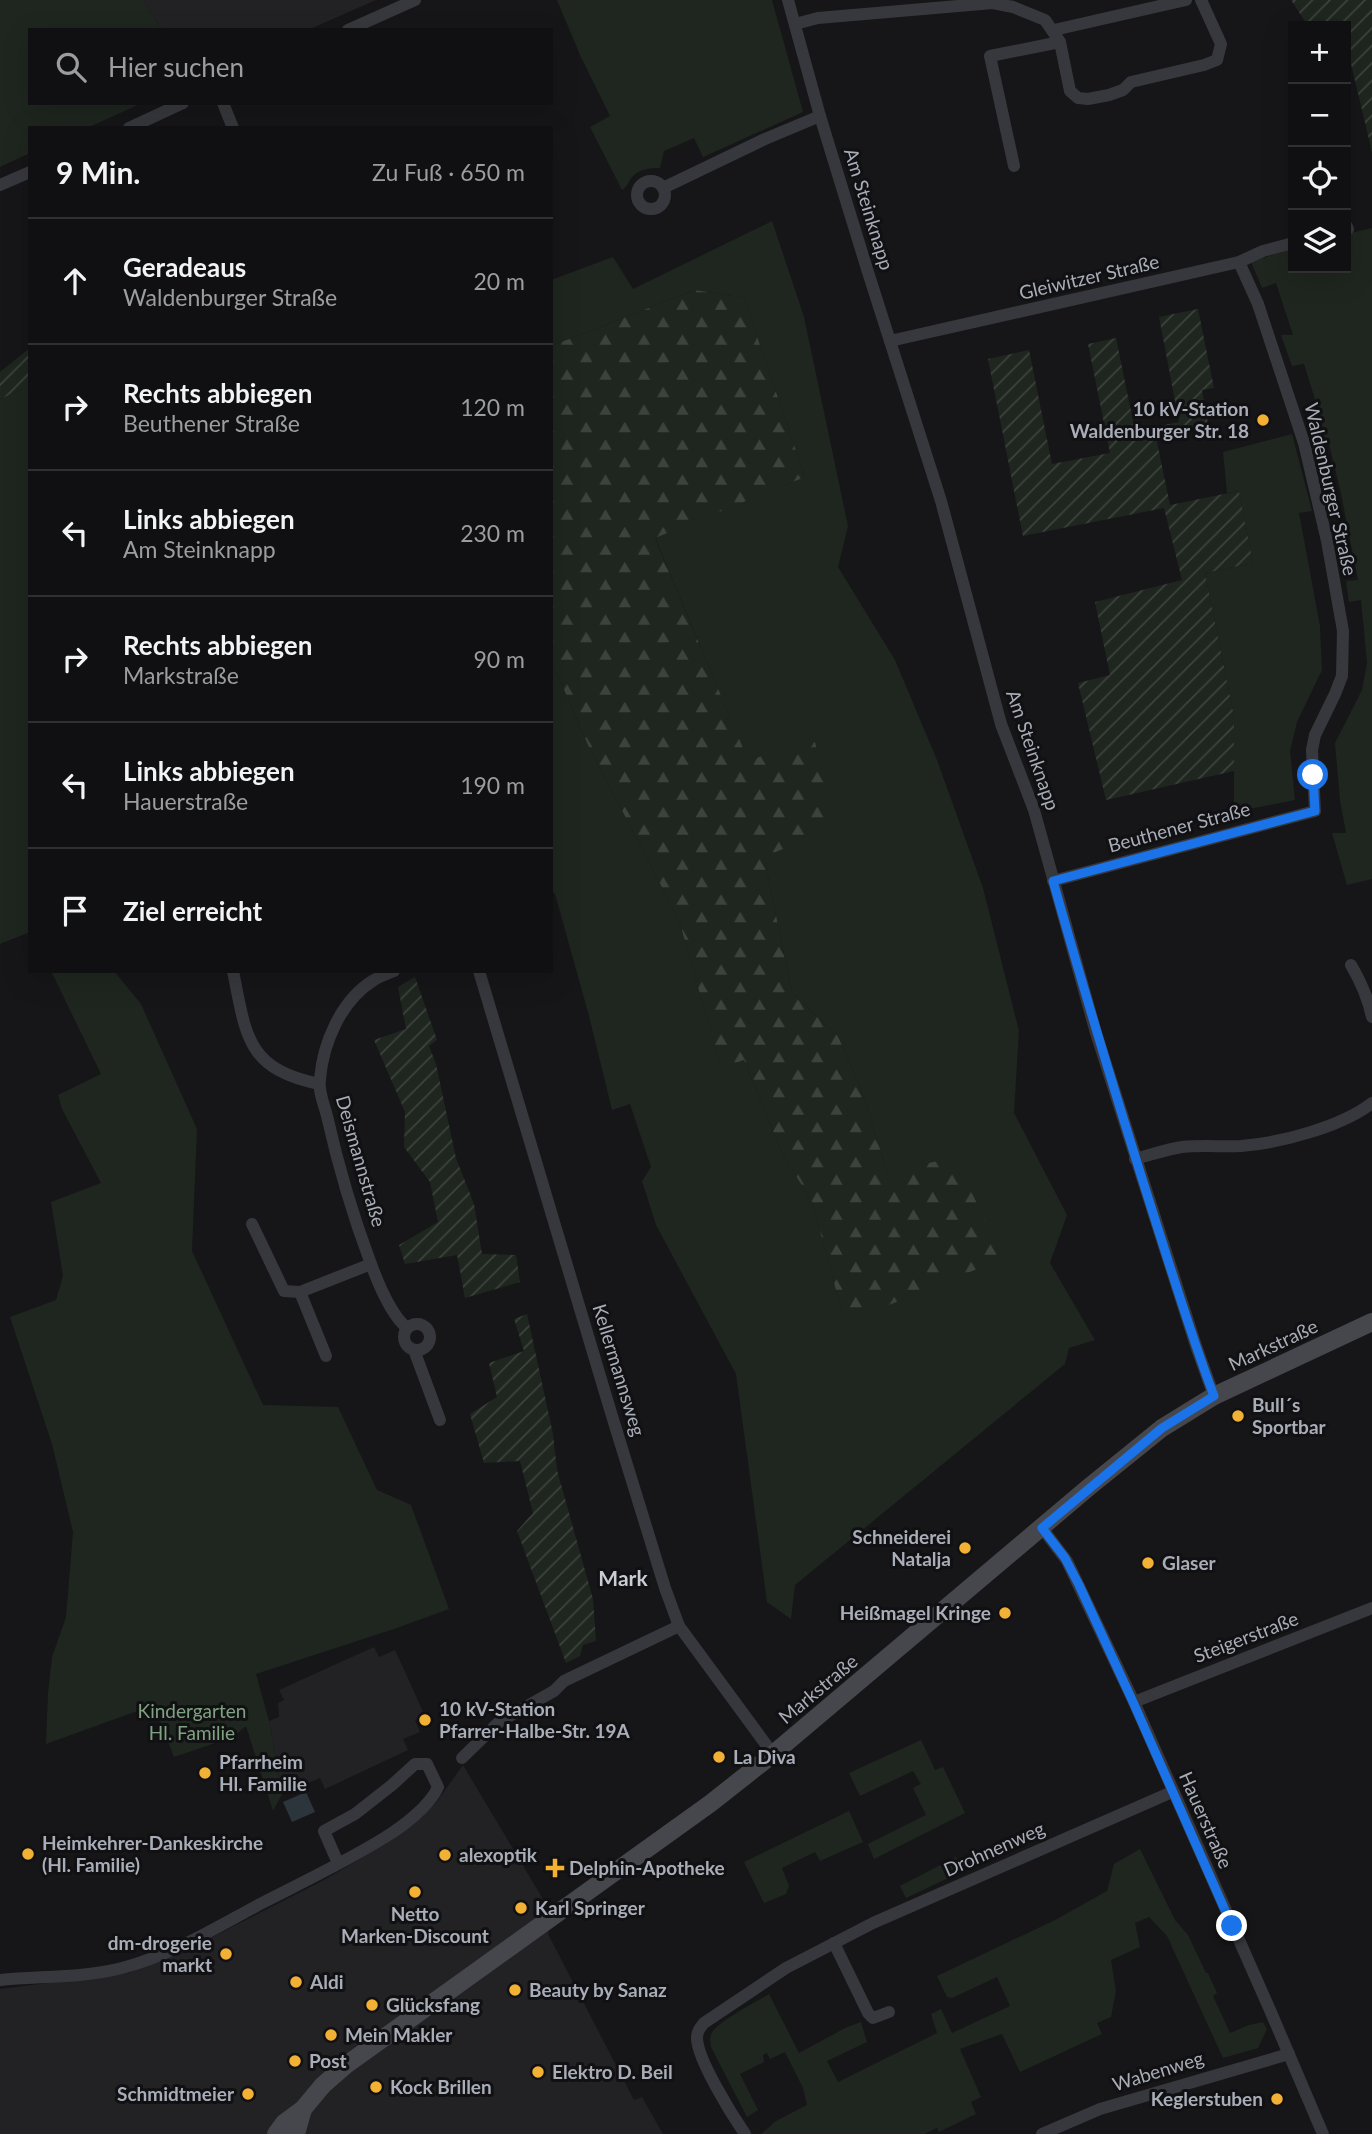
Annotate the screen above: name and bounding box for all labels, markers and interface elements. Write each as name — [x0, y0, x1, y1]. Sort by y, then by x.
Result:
map controls — [1288, 21, 1351, 273]
button: + — [1288, 21, 1351, 84]
search box — [28, 28, 553, 105]
icon: search — [52, 48, 90, 86]
text: Hier suchen — [108, 51, 244, 83]
button: − — [1288, 84, 1351, 147]
street label: Am Steinknapp — [840, 145, 899, 273]
button: locate — [1288, 147, 1351, 210]
text: 9 Min. — [56, 154, 141, 190]
text: Zu Fuß · 650 m — [372, 158, 525, 186]
button: layers — [1288, 210, 1351, 273]
street label: Gleiwitzer Straße — [1017, 249, 1161, 304]
text: Geradeaus — [123, 251, 246, 283]
icon: ahead — [56, 262, 94, 300]
text: 20 m — [474, 267, 525, 295]
text: Waldenburger Straße — [123, 283, 337, 311]
text: Rechts abbiegen — [123, 377, 312, 409]
icon: right — [56, 388, 94, 426]
text: 120 m — [460, 393, 525, 421]
place label: 10 kV-Station Waldenburger Str. 18 — [1070, 397, 1249, 442]
street label: Waldenburger Straße — [1300, 400, 1363, 578]
text: Beuthener Straße — [123, 409, 300, 437]
marker: 10 kV-Station Waldenburger Str. 18 — [1255, 412, 1271, 428]
text: Links abbiegen — [123, 503, 295, 535]
icon: left — [56, 514, 94, 552]
text: 230 m — [460, 519, 525, 547]
text: Am Steinknapp — [123, 535, 276, 563]
text: Rechts abbiegen — [123, 629, 312, 661]
icon: right — [56, 640, 94, 678]
text: 90 m — [474, 645, 525, 673]
text: Markstraße — [123, 661, 239, 689]
street label: Am Steinknapp — [1002, 686, 1065, 813]
text: Links abbiegen — [123, 755, 295, 787]
route start — [1297, 759, 1328, 790]
icon: left — [56, 766, 94, 804]
text: 190 m — [460, 771, 525, 799]
text: Hauerstraße — [123, 787, 248, 815]
street label: Beuthener Straße — [1105, 796, 1252, 857]
icon: arrive — [56, 892, 94, 930]
text: Ziel erreicht — [123, 895, 262, 927]
street label: Deismannstraße — [332, 1092, 391, 1229]
street label: Kellermannsweg — [588, 1301, 651, 1439]
street label: Markstraße — [1225, 1314, 1321, 1375]
place label: Bull´s Sportbar — [1252, 1393, 1327, 1438]
marker: Bull´s Sportbar — [1230, 1408, 1246, 1424]
place label: Schneiderei Natalja — [852, 1525, 951, 1570]
marker: Schneiderei Natalja — [957, 1540, 973, 1556]
place label: Glaser — [1162, 1551, 1217, 1574]
marker: Glaser — [1140, 1555, 1156, 1571]
district label: Mark — [598, 1565, 648, 1590]
place label: Heißmagel Kringe — [840, 1601, 991, 1624]
marker: Heißmagel Kringe — [997, 1605, 1013, 1621]
street label: Steigerstraße — [1190, 1606, 1301, 1667]
street label: Markstraße — [774, 1649, 862, 1728]
place label: 10 kV-Station Pfarrer-Halbe-Str. 19A — [439, 1697, 631, 1742]
park label: Kindergarten Hl. Familie — [138, 1699, 246, 1744]
marker: 10 kV-Station Pfarrer-Halbe-Str. 19A — [417, 1712, 433, 1728]
place label: La Diva — [733, 1745, 796, 1768]
marker: La Diva — [711, 1749, 727, 1765]
place label: Pfarrheim Hl. Familie — [219, 1750, 307, 1795]
marker: Pfarrheim Hl. Familie — [197, 1765, 213, 1781]
street label: Hauerstraße — [1175, 1768, 1238, 1872]
street label: Drohnenweg — [940, 1816, 1048, 1881]
place label: Heimkehrer-Dankeskirche (Hl. Familie) — [42, 1831, 263, 1876]
place label: alexoptik — [459, 1843, 538, 1866]
marker: Heimkehrer-Dankeskirche (Hl. Familie) — [20, 1846, 36, 1862]
marker: alexoptik — [437, 1847, 453, 1863]
place label: Delphin-Apotheke — [569, 1856, 725, 1879]
marker: Delphin-Apotheke — [547, 1860, 563, 1876]
marker: Netto Marken-Discount — [407, 1884, 423, 1900]
place label: Karl Springer — [535, 1896, 646, 1919]
marker: Karl Springer — [513, 1900, 529, 1916]
place label: Netto Marken-Discount — [341, 1902, 489, 1947]
route end — [1216, 1910, 1247, 1941]
place label: dm-drogerie markt — [108, 1931, 212, 1976]
marker: dm-drogerie markt — [218, 1946, 234, 1962]
place label: Aldi — [309, 1970, 344, 1993]
marker: Aldi — [288, 1974, 304, 1990]
place label: Beauty by Sanaz — [529, 1978, 667, 2001]
marker: Beauty by Sanaz — [507, 1982, 523, 1998]
place label: Glücksfang — [386, 1993, 480, 2016]
marker: Glücksfang — [364, 1997, 380, 2013]
place label: Mein Makler — [345, 2023, 453, 2046]
marker: Mein Makler — [323, 2027, 339, 2043]
street label: Wabenweg — [1110, 2046, 1206, 2095]
place label: Post — [309, 2049, 347, 2072]
marker: Post — [287, 2053, 303, 2069]
place label: Elektro D. Beil — [552, 2060, 673, 2083]
marker: Elektro D. Beil — [530, 2064, 546, 2080]
place label: Kock Brillen — [390, 2075, 492, 2098]
marker: Kock Brillen — [368, 2079, 384, 2095]
place label: Schmidtmeier — [117, 2082, 235, 2105]
marker: Schmidtmeier — [240, 2086, 256, 2102]
place label: Keglerstuben — [1151, 2087, 1263, 2110]
marker: Keglerstuben — [1269, 2091, 1285, 2107]

